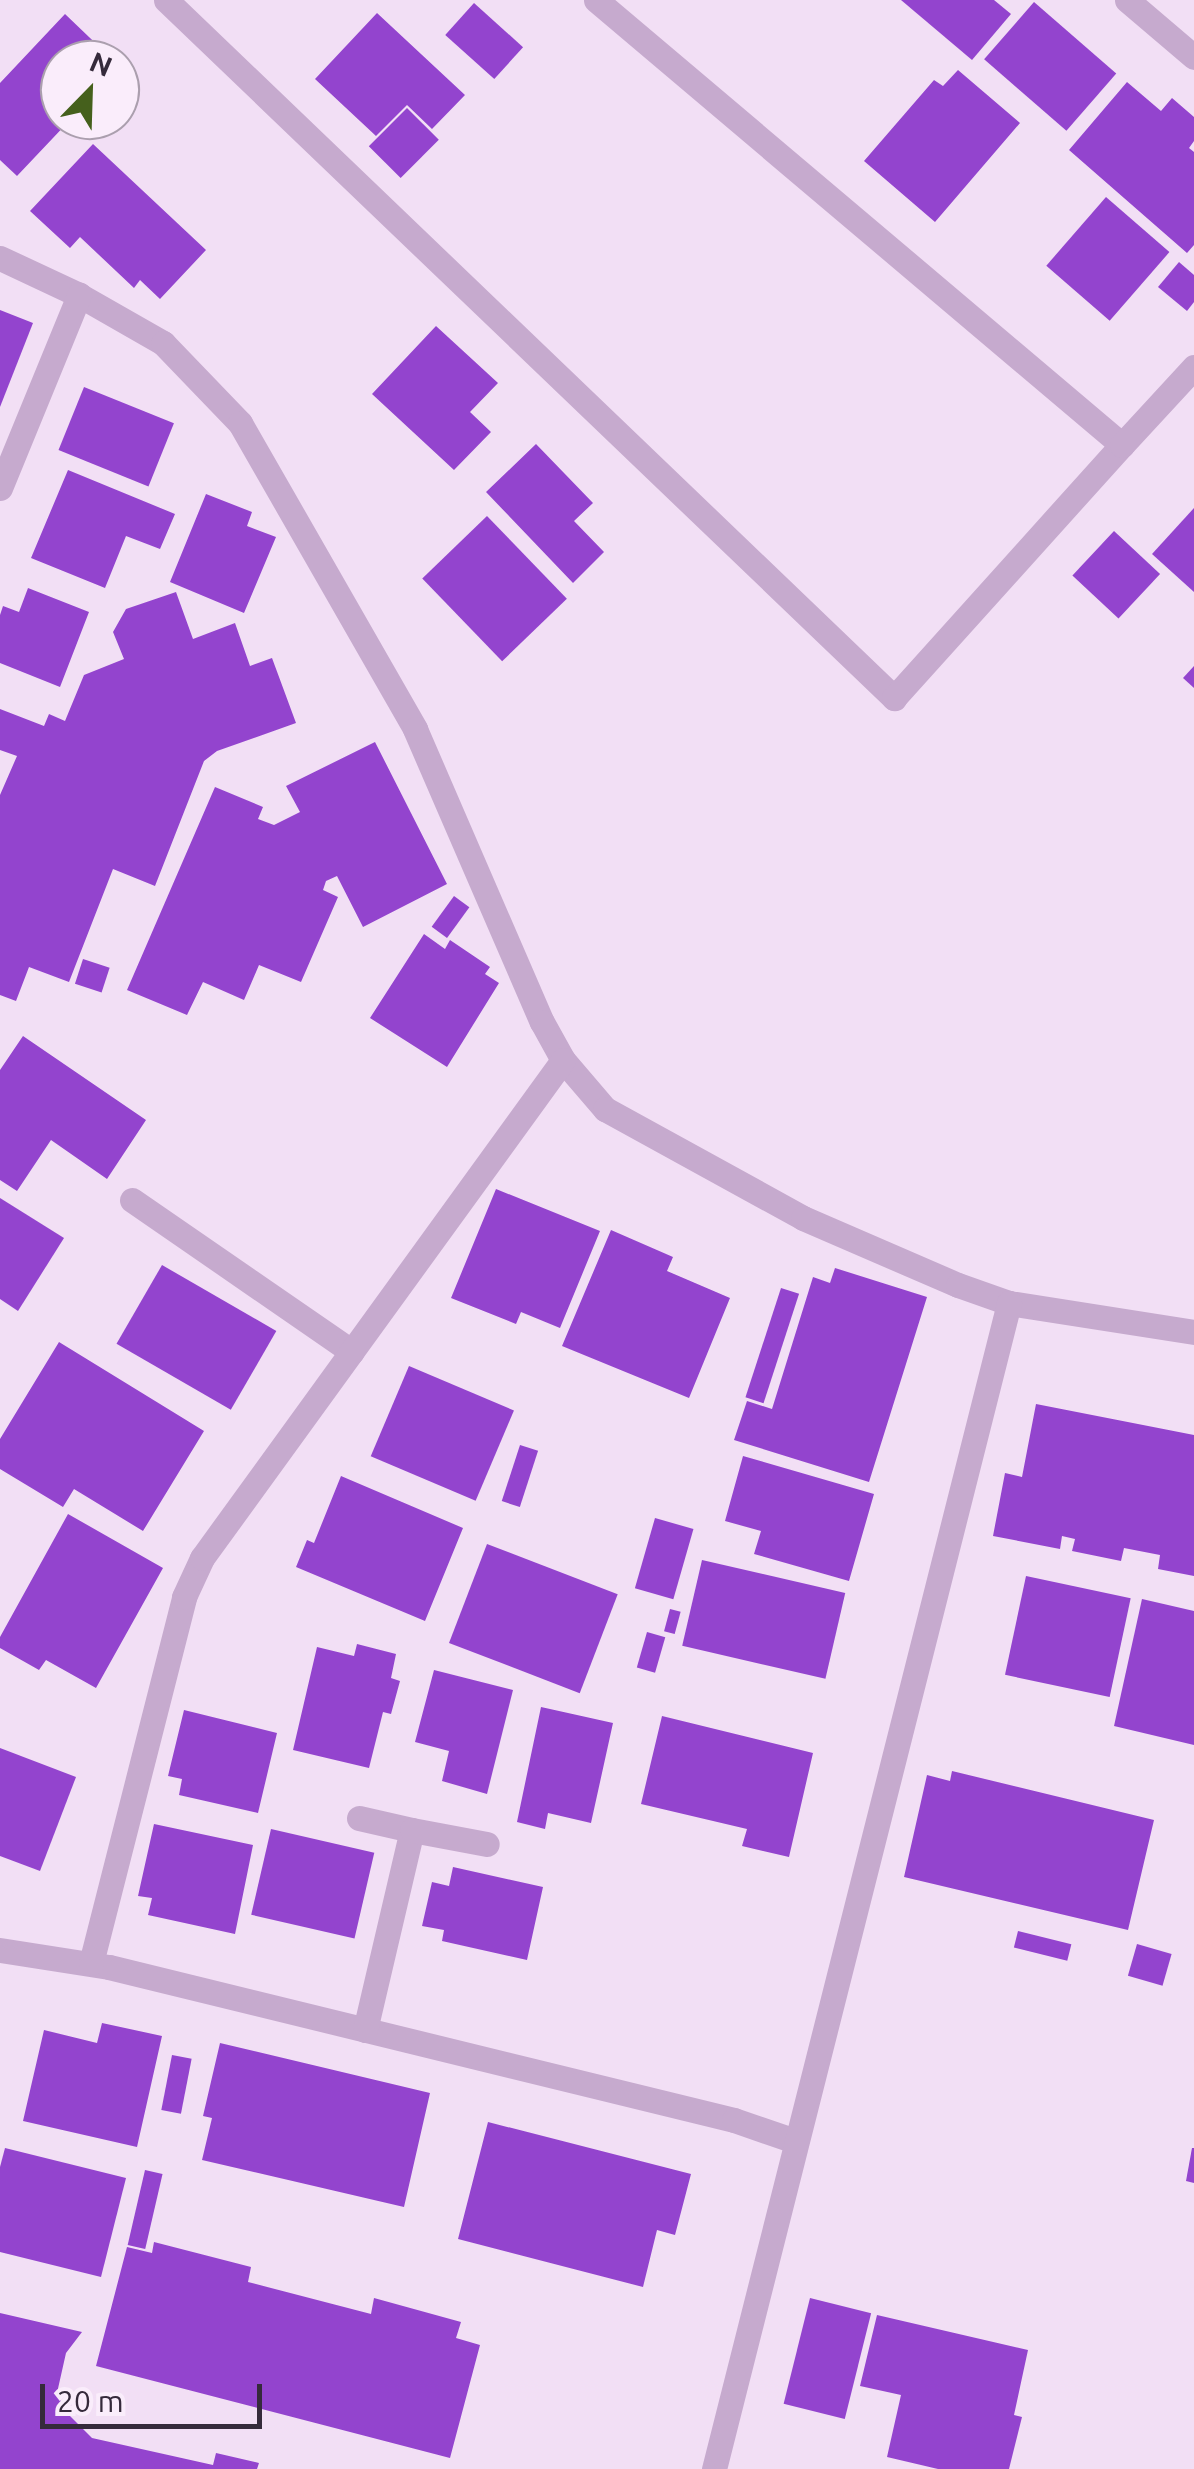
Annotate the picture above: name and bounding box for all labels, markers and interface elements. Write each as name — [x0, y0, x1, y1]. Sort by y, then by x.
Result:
north arrow — [40, 40, 140, 140]
text: N — [85, 45, 117, 82]
scale bar — [45, 2364, 268, 2426]
text: 20 m — [57, 2384, 124, 2418]

